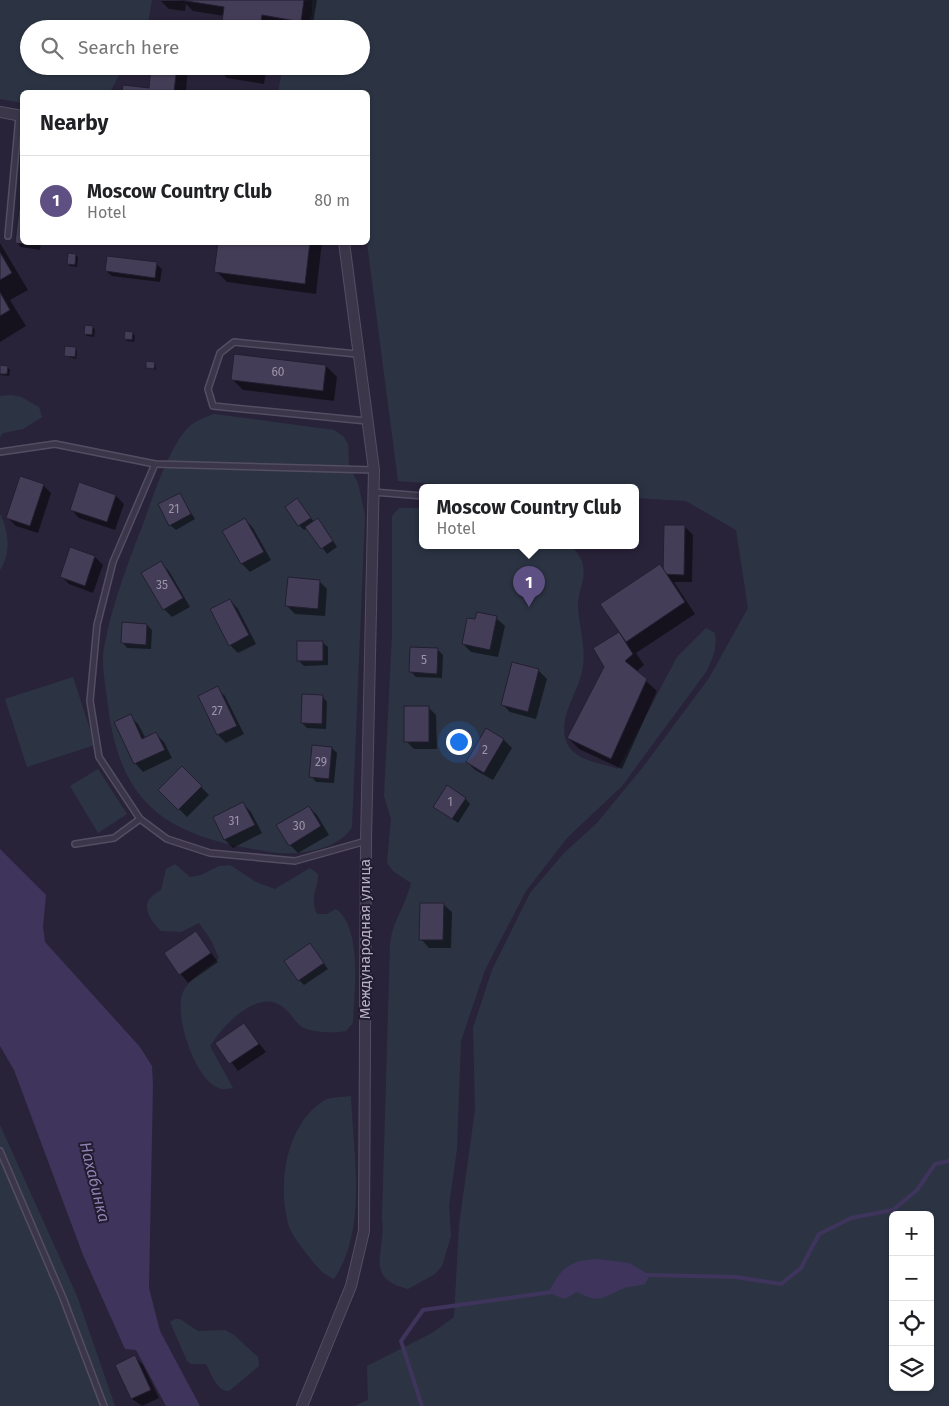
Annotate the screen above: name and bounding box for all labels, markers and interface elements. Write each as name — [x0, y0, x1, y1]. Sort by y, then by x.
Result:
search box — [20, 20, 370, 75]
icon: search — [38, 34, 66, 62]
text: Search here — [78, 36, 179, 59]
text: Nearby — [40, 110, 108, 136]
text: Moscow Country Club — [87, 180, 272, 203]
text: 1 — [52, 191, 60, 210]
text: 80 m — [314, 191, 350, 210]
text: Hotel — [87, 203, 126, 222]
house number: 60 — [271, 365, 285, 379]
popup — [419, 484, 639, 549]
text: Moscow Country Club — [436, 496, 622, 519]
house number: 21 — [169, 502, 179, 516]
text: Hotel — [436, 519, 476, 538]
pin: 1 — [513, 566, 545, 607]
house number: 35 — [156, 578, 168, 592]
house number: 5 — [421, 653, 427, 667]
house number: 27 — [211, 704, 223, 718]
your location — [446, 729, 472, 755]
house number: 2 — [482, 743, 488, 757]
house number: 29 — [315, 755, 327, 769]
house number: 1 — [447, 795, 453, 809]
house number: 31 — [229, 814, 239, 828]
house number: 30 — [293, 819, 306, 833]
street label: Международная улица — [356, 859, 374, 1019]
water label: Нахабинка — [76, 1140, 114, 1224]
map controls — [889, 1211, 934, 1391]
button: + — [889, 1211, 934, 1256]
button: − — [889, 1256, 934, 1301]
button: locate — [889, 1301, 934, 1346]
button: layers — [889, 1346, 934, 1391]

